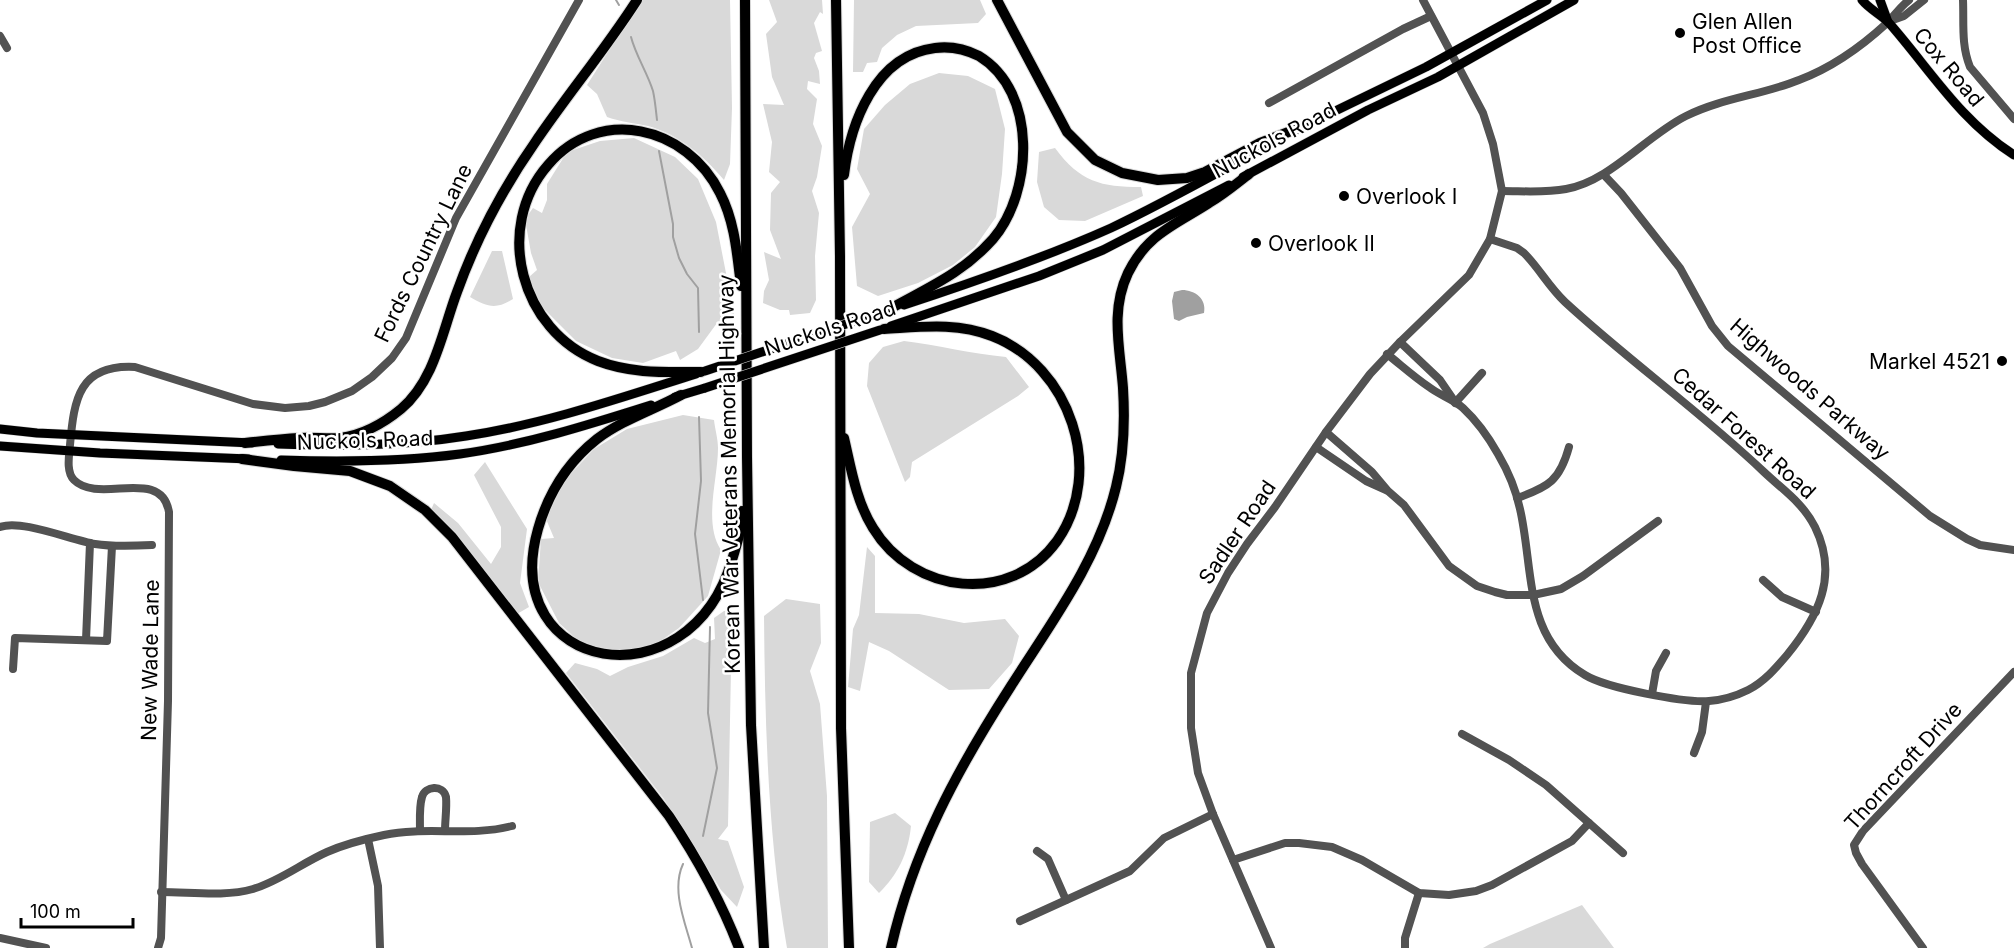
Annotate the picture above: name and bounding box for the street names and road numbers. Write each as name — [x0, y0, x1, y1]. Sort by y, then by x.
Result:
street label: Cox Road — [1909, 22, 1989, 112]
street label: Nuckols Road — [1208, 97, 1340, 183]
street label: Fords Country Lane — [369, 160, 477, 346]
street label: Korean War Veterans Memorial Highway — [713, 274, 745, 674]
street label: Nuckols Road — [761, 295, 899, 361]
street label: Highwoods Parkway — [1725, 313, 1895, 465]
street label: Cedar Forest Road — [1667, 362, 1821, 504]
street label: Nuckols Road — [296, 425, 434, 455]
street label: Sadler Road — [1193, 475, 1281, 589]
street label: New Wade Lane — [136, 579, 164, 741]
street label: Thorncroft Drive — [1839, 697, 1967, 835]

